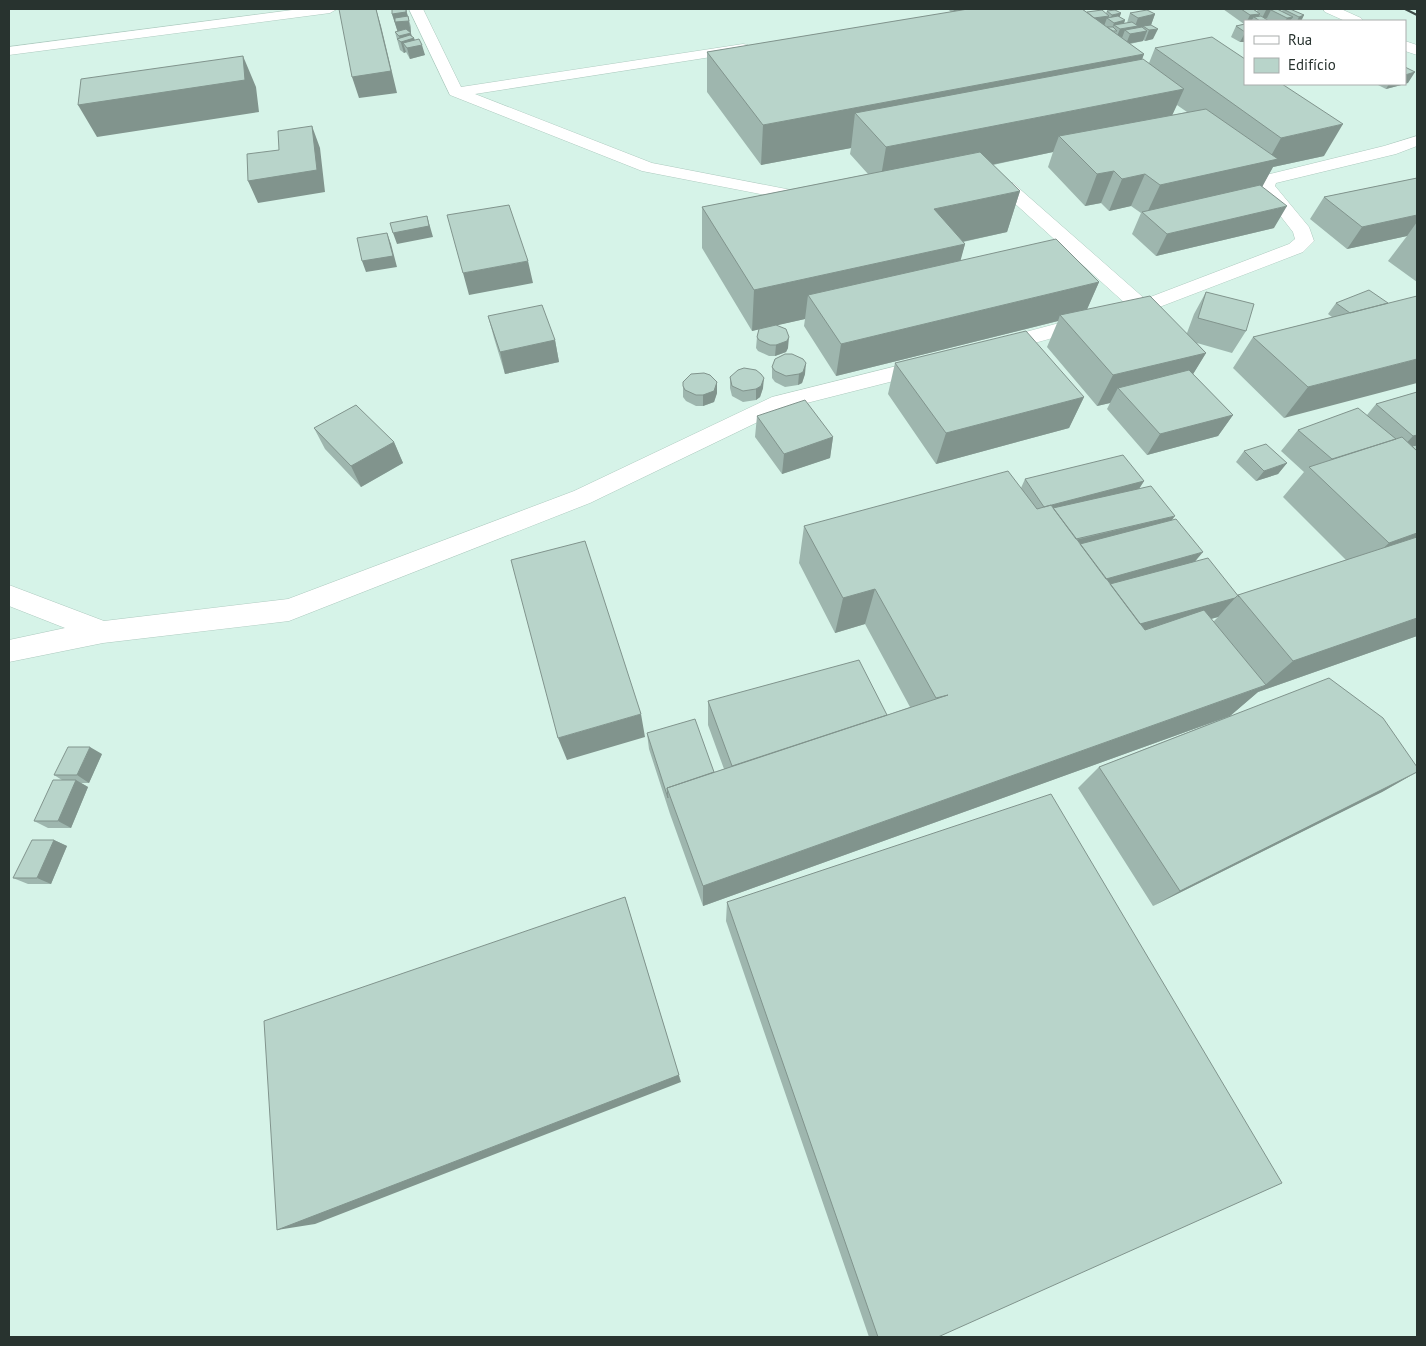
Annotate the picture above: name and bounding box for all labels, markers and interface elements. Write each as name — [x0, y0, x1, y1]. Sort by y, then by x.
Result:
legend — [1244, 20, 1406, 85]
text: Rua — [1288, 30, 1312, 49]
text: Edifício — [1288, 55, 1336, 74]

